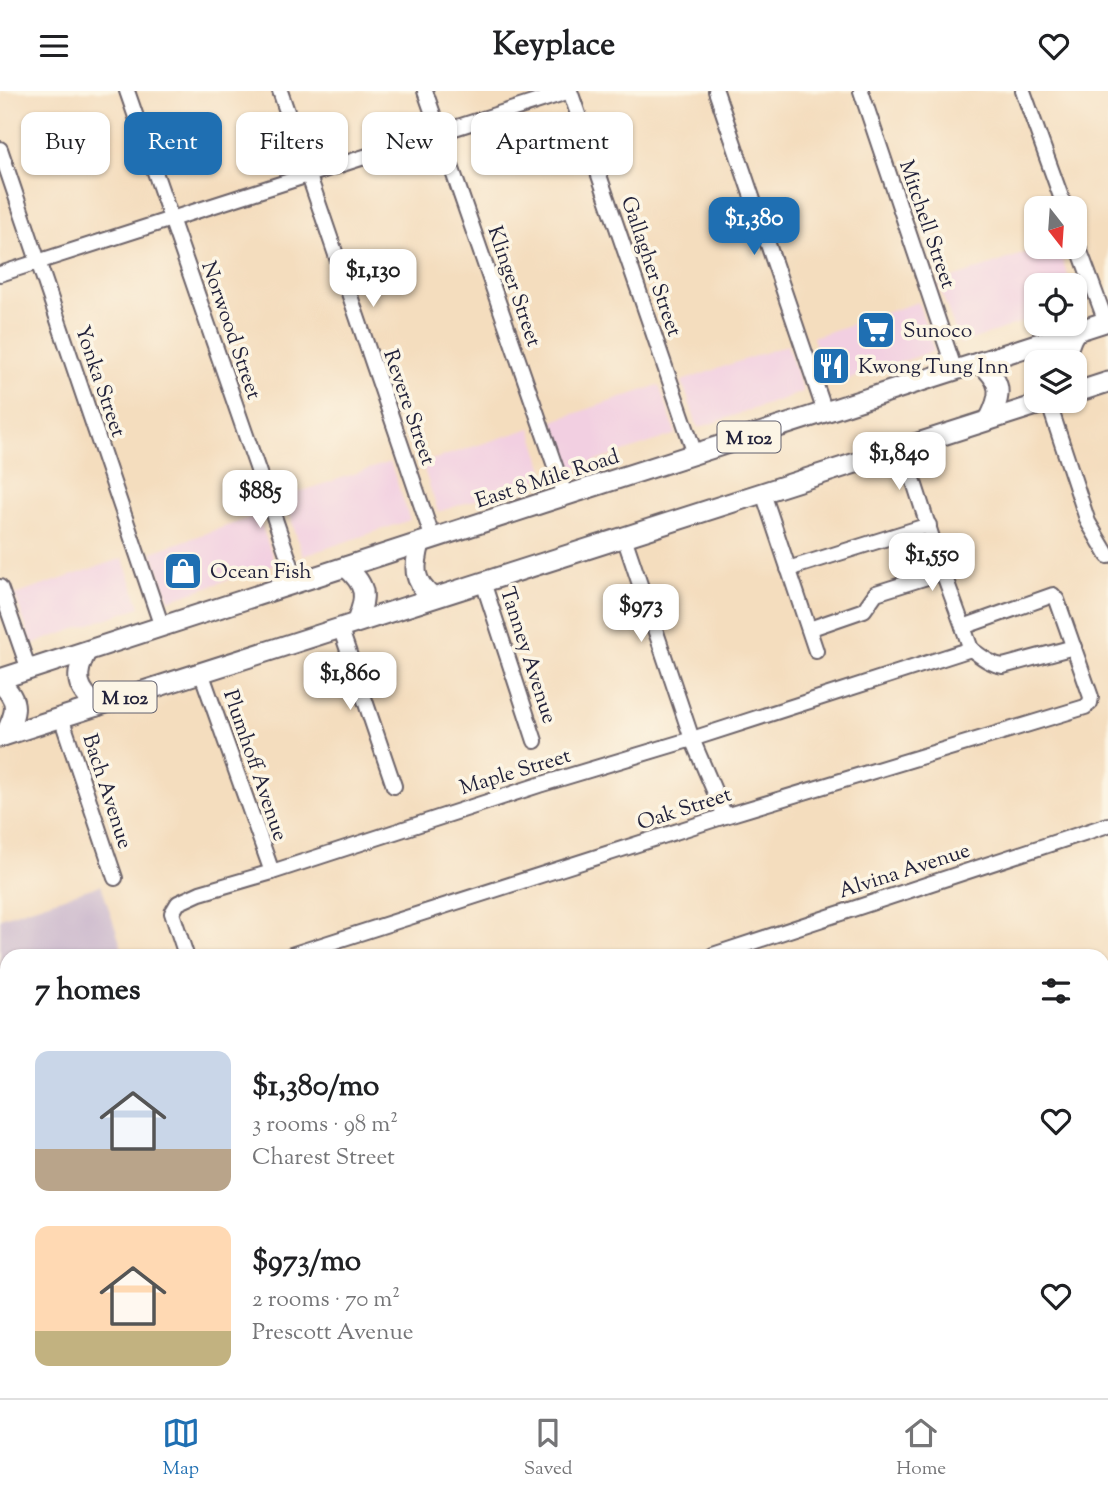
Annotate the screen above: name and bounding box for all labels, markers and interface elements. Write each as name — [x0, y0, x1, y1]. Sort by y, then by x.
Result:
text: Keyplace — [493, 23, 615, 69]
icon: menu — [35, 27, 73, 65]
icon: heart — [1035, 27, 1073, 65]
chip: Buy — [21, 112, 110, 175]
chip: Rent — [124, 112, 222, 175]
chip: Filters — [236, 112, 348, 175]
chip: New — [362, 112, 457, 175]
chip: Apartment — [471, 112, 633, 175]
street label: Mitchell Street — [890, 156, 962, 293]
street label: Gallagher Street — [612, 192, 688, 341]
north arrow — [1024, 196, 1087, 259]
map controls — [1024, 196, 1087, 413]
pin: $1,380 — [697, 197, 811, 257]
text: $1,380 — [725, 203, 783, 236]
street label: Klinger Street — [478, 222, 548, 351]
pin: $1,130 — [316, 249, 430, 309]
text: $1,130 — [346, 255, 400, 288]
street label: Norwood Street — [192, 257, 268, 404]
button: locate — [1024, 273, 1087, 336]
supermarket icon: Sunoco — [855, 309, 897, 351]
place label: Sunoco — [903, 317, 972, 347]
street label: Yonka Street — [66, 322, 132, 442]
restaurant icon: Kwong Tung Inn — [810, 345, 852, 387]
street label: Revere Street — [374, 346, 442, 469]
button: layers — [1024, 350, 1087, 413]
place label: Kwong Tung Inn — [858, 353, 1009, 383]
road number: M 102 — [718, 421, 780, 453]
pin: $1,840 — [842, 433, 956, 492]
text: $1,840 — [869, 438, 929, 471]
street label: East 8 Mile Road — [472, 442, 624, 517]
pin: $885 — [219, 471, 301, 530]
text: $885 — [238, 476, 282, 509]
pin: $1,550 — [875, 533, 989, 593]
text: $1,550 — [905, 539, 959, 572]
shop icon: Ocean Fish — [162, 550, 204, 592]
place label: Ocean Fish — [210, 558, 312, 588]
street label: Tanney Avenue — [491, 584, 563, 728]
pin: $973 — [600, 585, 682, 644]
text: $973 — [619, 590, 663, 623]
pin: $1,860 — [293, 653, 407, 712]
text: $1,860 — [320, 658, 380, 691]
road number: M 102 — [94, 681, 156, 713]
street label: Plumhoff Avenue — [214, 686, 294, 845]
street label: Bach Avenue — [73, 730, 139, 853]
street label: Maple Street — [456, 742, 575, 804]
street label: Oak Street — [634, 781, 736, 839]
street label: Alvina Avenue — [835, 837, 974, 907]
text: 7 homes — [35, 970, 140, 1013]
icon: filters — [1037, 972, 1075, 1010]
text: $1,380/mo — [252, 1066, 379, 1109]
icon: home — [91, 1079, 175, 1163]
icon: heart — [1037, 1102, 1075, 1140]
text: 3 rooms · 98 m² — [252, 1109, 398, 1142]
text: Charest Street — [252, 1142, 395, 1175]
text: $973/mo — [252, 1241, 361, 1284]
icon: home — [91, 1254, 175, 1338]
icon: heart — [1037, 1277, 1075, 1315]
text: 2 rooms · 70 m² — [252, 1284, 400, 1317]
text: Prescott Avenue — [252, 1317, 413, 1350]
tab: Map — [162, 1414, 200, 1483]
tab: Saved — [524, 1414, 572, 1483]
tab: Home — [896, 1414, 946, 1483]

